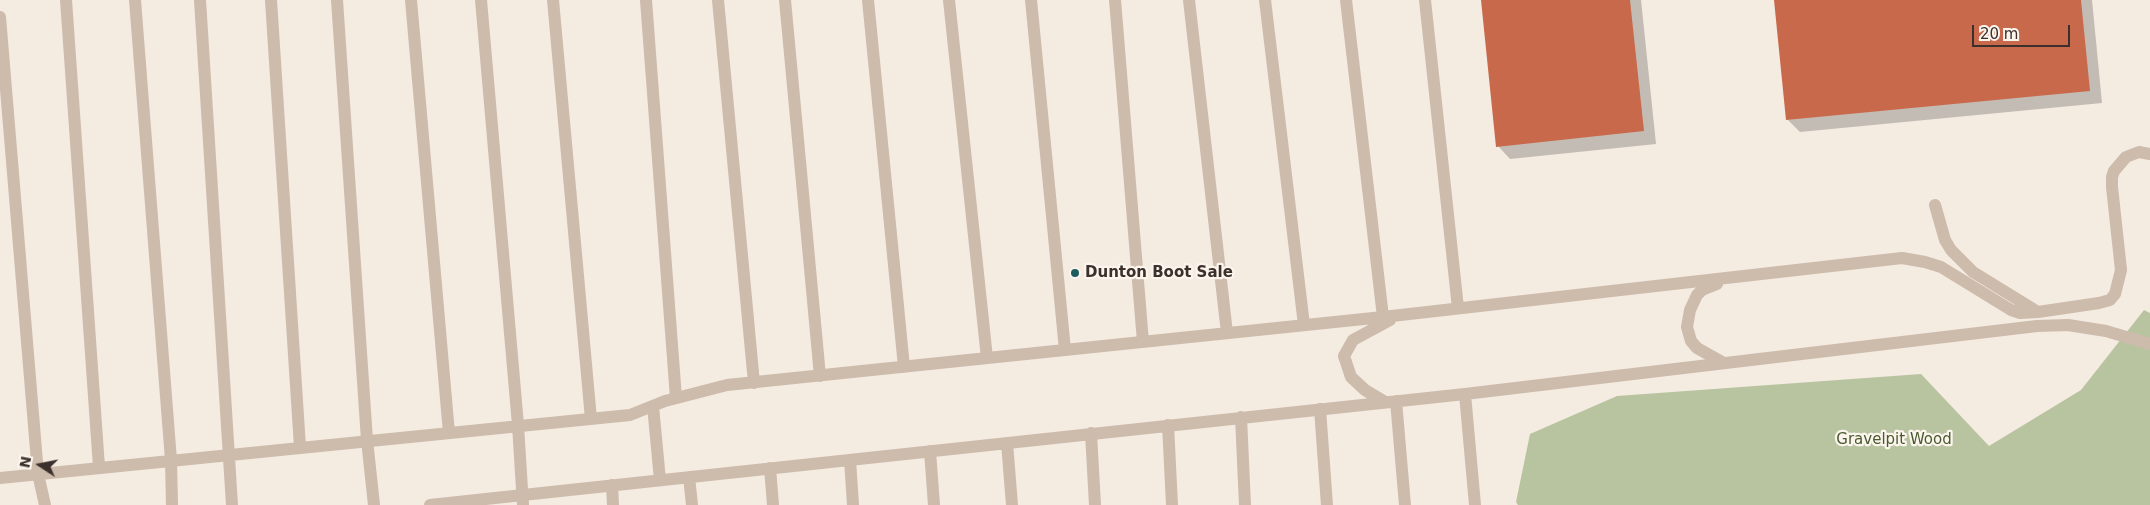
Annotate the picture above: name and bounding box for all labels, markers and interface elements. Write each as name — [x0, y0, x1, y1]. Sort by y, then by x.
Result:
scale bar — [1975, 15, 2072, 47]
text: 20 m — [1980, 25, 2018, 43]
place label: Dunton Boot Sale — [1085, 264, 1233, 282]
marker: Dunton Boot Sale — [1069, 267, 1081, 279]
park label: Gravelpit Wood — [1836, 431, 1952, 449]
north arrow — [15, 440, 65, 490]
text: N — [16, 455, 34, 469]

